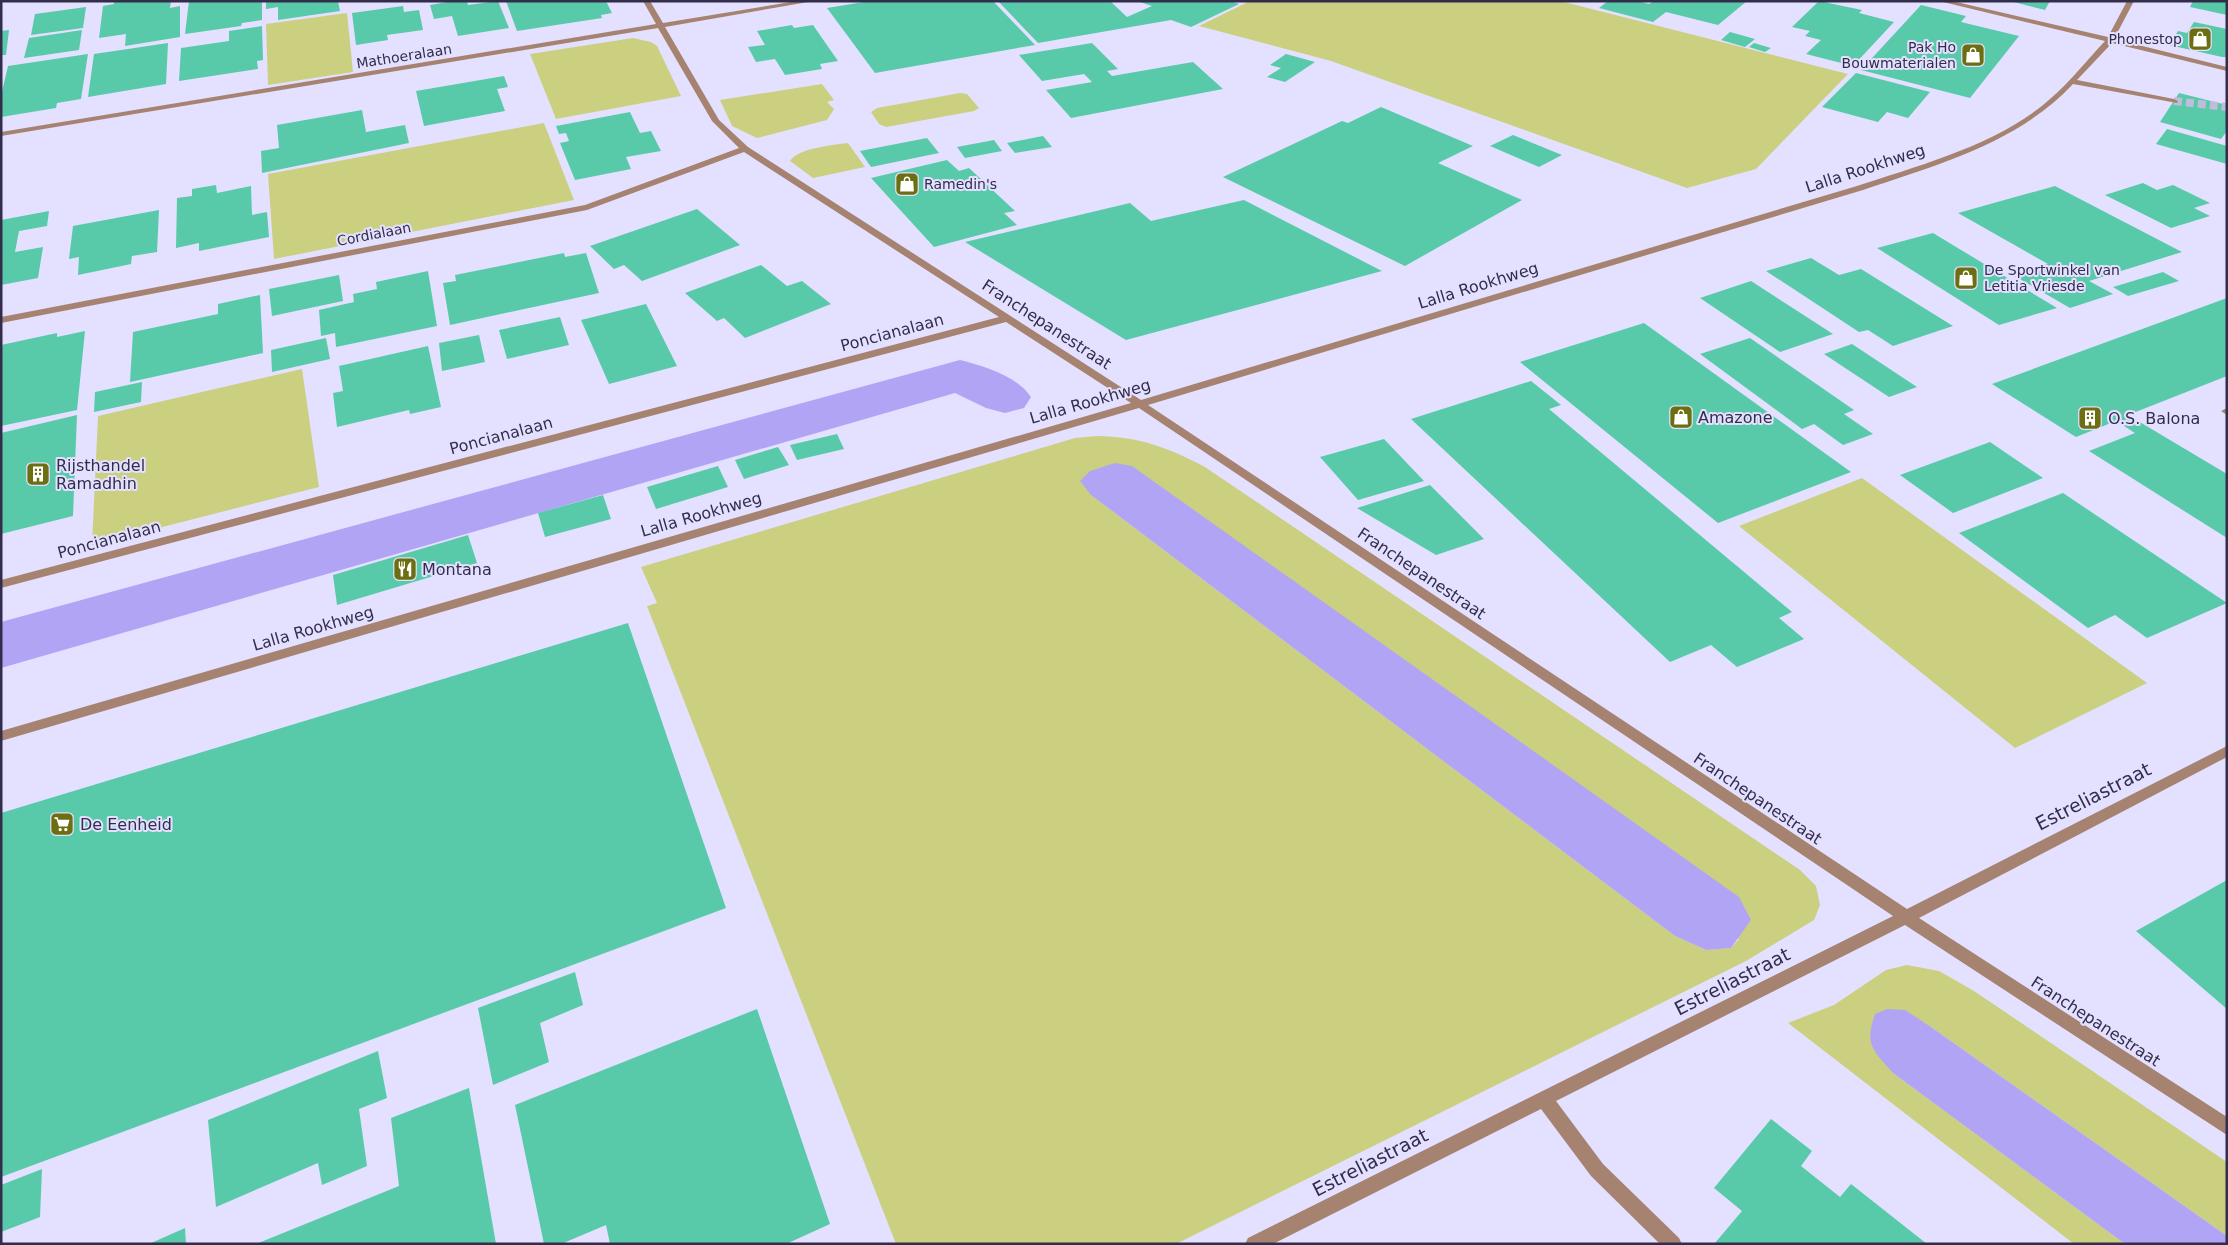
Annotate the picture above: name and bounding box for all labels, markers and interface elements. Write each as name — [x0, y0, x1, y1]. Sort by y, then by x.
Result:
shop icon: Phonestop — [2187, 26, 2213, 52]
place label: Phonestop — [2108, 31, 2182, 47]
place label: Pak Ho Bouwmaterialen — [1842, 39, 1956, 71]
street label: Mathoeralaan — [355, 41, 453, 71]
shop icon: Pak Ho Bouwmaterialen — [1960, 42, 1986, 68]
street label: Lalla Rookhweg — [1803, 140, 1928, 197]
shop icon: Ramedin's — [894, 171, 920, 197]
place label: Ramedin's — [924, 176, 997, 192]
street label: Cordialaan — [336, 219, 412, 249]
street label: Lalla Rookhweg — [1416, 258, 1541, 313]
place label: De Sportwinkel van Letitia Vriesde — [1984, 262, 2120, 294]
shop icon: De Sportwinkel van Letitia Vriesde — [1953, 265, 1979, 291]
street label: Franchepanestraat — [979, 276, 1115, 373]
street label: Poncianalaan — [838, 310, 946, 355]
street label: Lalla Rookhweg — [1027, 375, 1153, 428]
shop icon: Amazone — [1668, 404, 1694, 430]
building icon: O.S. Balona — [2077, 405, 2103, 431]
place label: Amazone — [1698, 408, 1773, 427]
place label: O.S. Balona — [2108, 409, 2200, 428]
street label: Poncianalaan — [447, 413, 555, 458]
place label: Rijsthandel Ramadhin — [56, 456, 145, 493]
building icon: Rijsthandel Ramadhin — [25, 461, 51, 487]
street label: Lalla Rookhweg — [638, 488, 764, 541]
street label: Poncianalaan — [55, 517, 163, 562]
street label: Franchepanestraat — [1354, 523, 1489, 623]
restaurant icon: Montana — [392, 556, 418, 582]
place label: Montana — [422, 560, 492, 579]
street label: Lalla Rookhweg — [250, 602, 376, 655]
street label: Franchepanestraat — [1690, 748, 1825, 848]
street label: Estreliastraat — [2032, 757, 2154, 835]
supermarket icon: De Eenheid — [49, 811, 75, 837]
place label: De Eenheid — [80, 815, 172, 834]
street label: Estreliastraat — [1671, 942, 1793, 1020]
street label: Franchepanestraat — [2028, 973, 2164, 1070]
street label: Estreliastraat — [1309, 1123, 1431, 1201]

